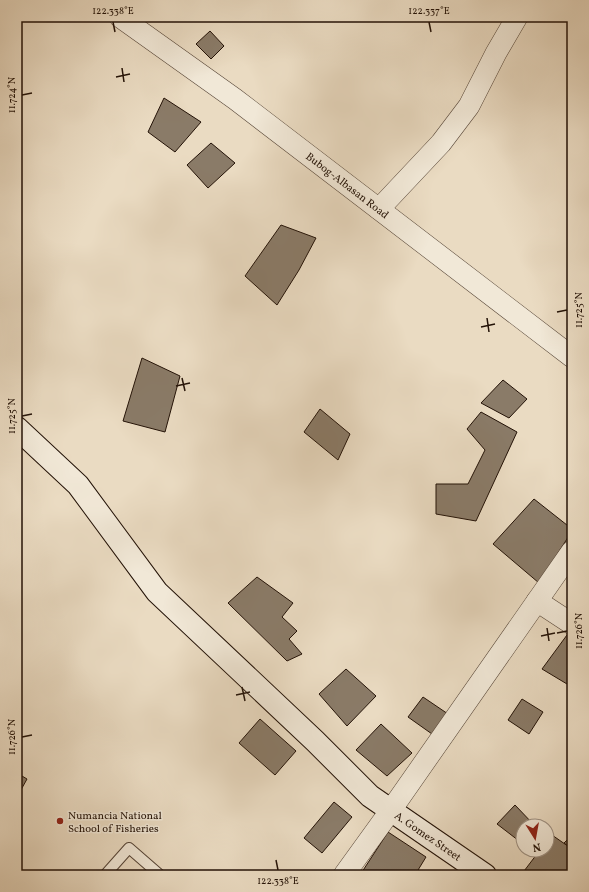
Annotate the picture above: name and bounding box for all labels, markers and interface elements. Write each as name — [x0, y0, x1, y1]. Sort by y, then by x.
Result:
text: 122.338°E — [92, 4, 134, 18]
text: 122.337°E — [408, 4, 450, 18]
text: 11.724°N — [5, 76, 19, 113]
street label: Bubog-Albasan Road — [302, 150, 391, 223]
text: 11.725°N — [572, 291, 586, 328]
text: 11.725°N — [5, 397, 19, 434]
text: 11.726°N — [572, 612, 586, 649]
text: 11.726°N — [5, 718, 19, 755]
place label: Numancia National School of Fisheries — [68, 809, 162, 837]
street label: A. Gomez Street — [391, 809, 464, 866]
marker: Numancia National School of Fisheries — [55, 816, 65, 826]
north arrow — [515, 818, 555, 858]
text: N — [531, 838, 542, 854]
text: 122.338°E — [257, 874, 299, 888]

